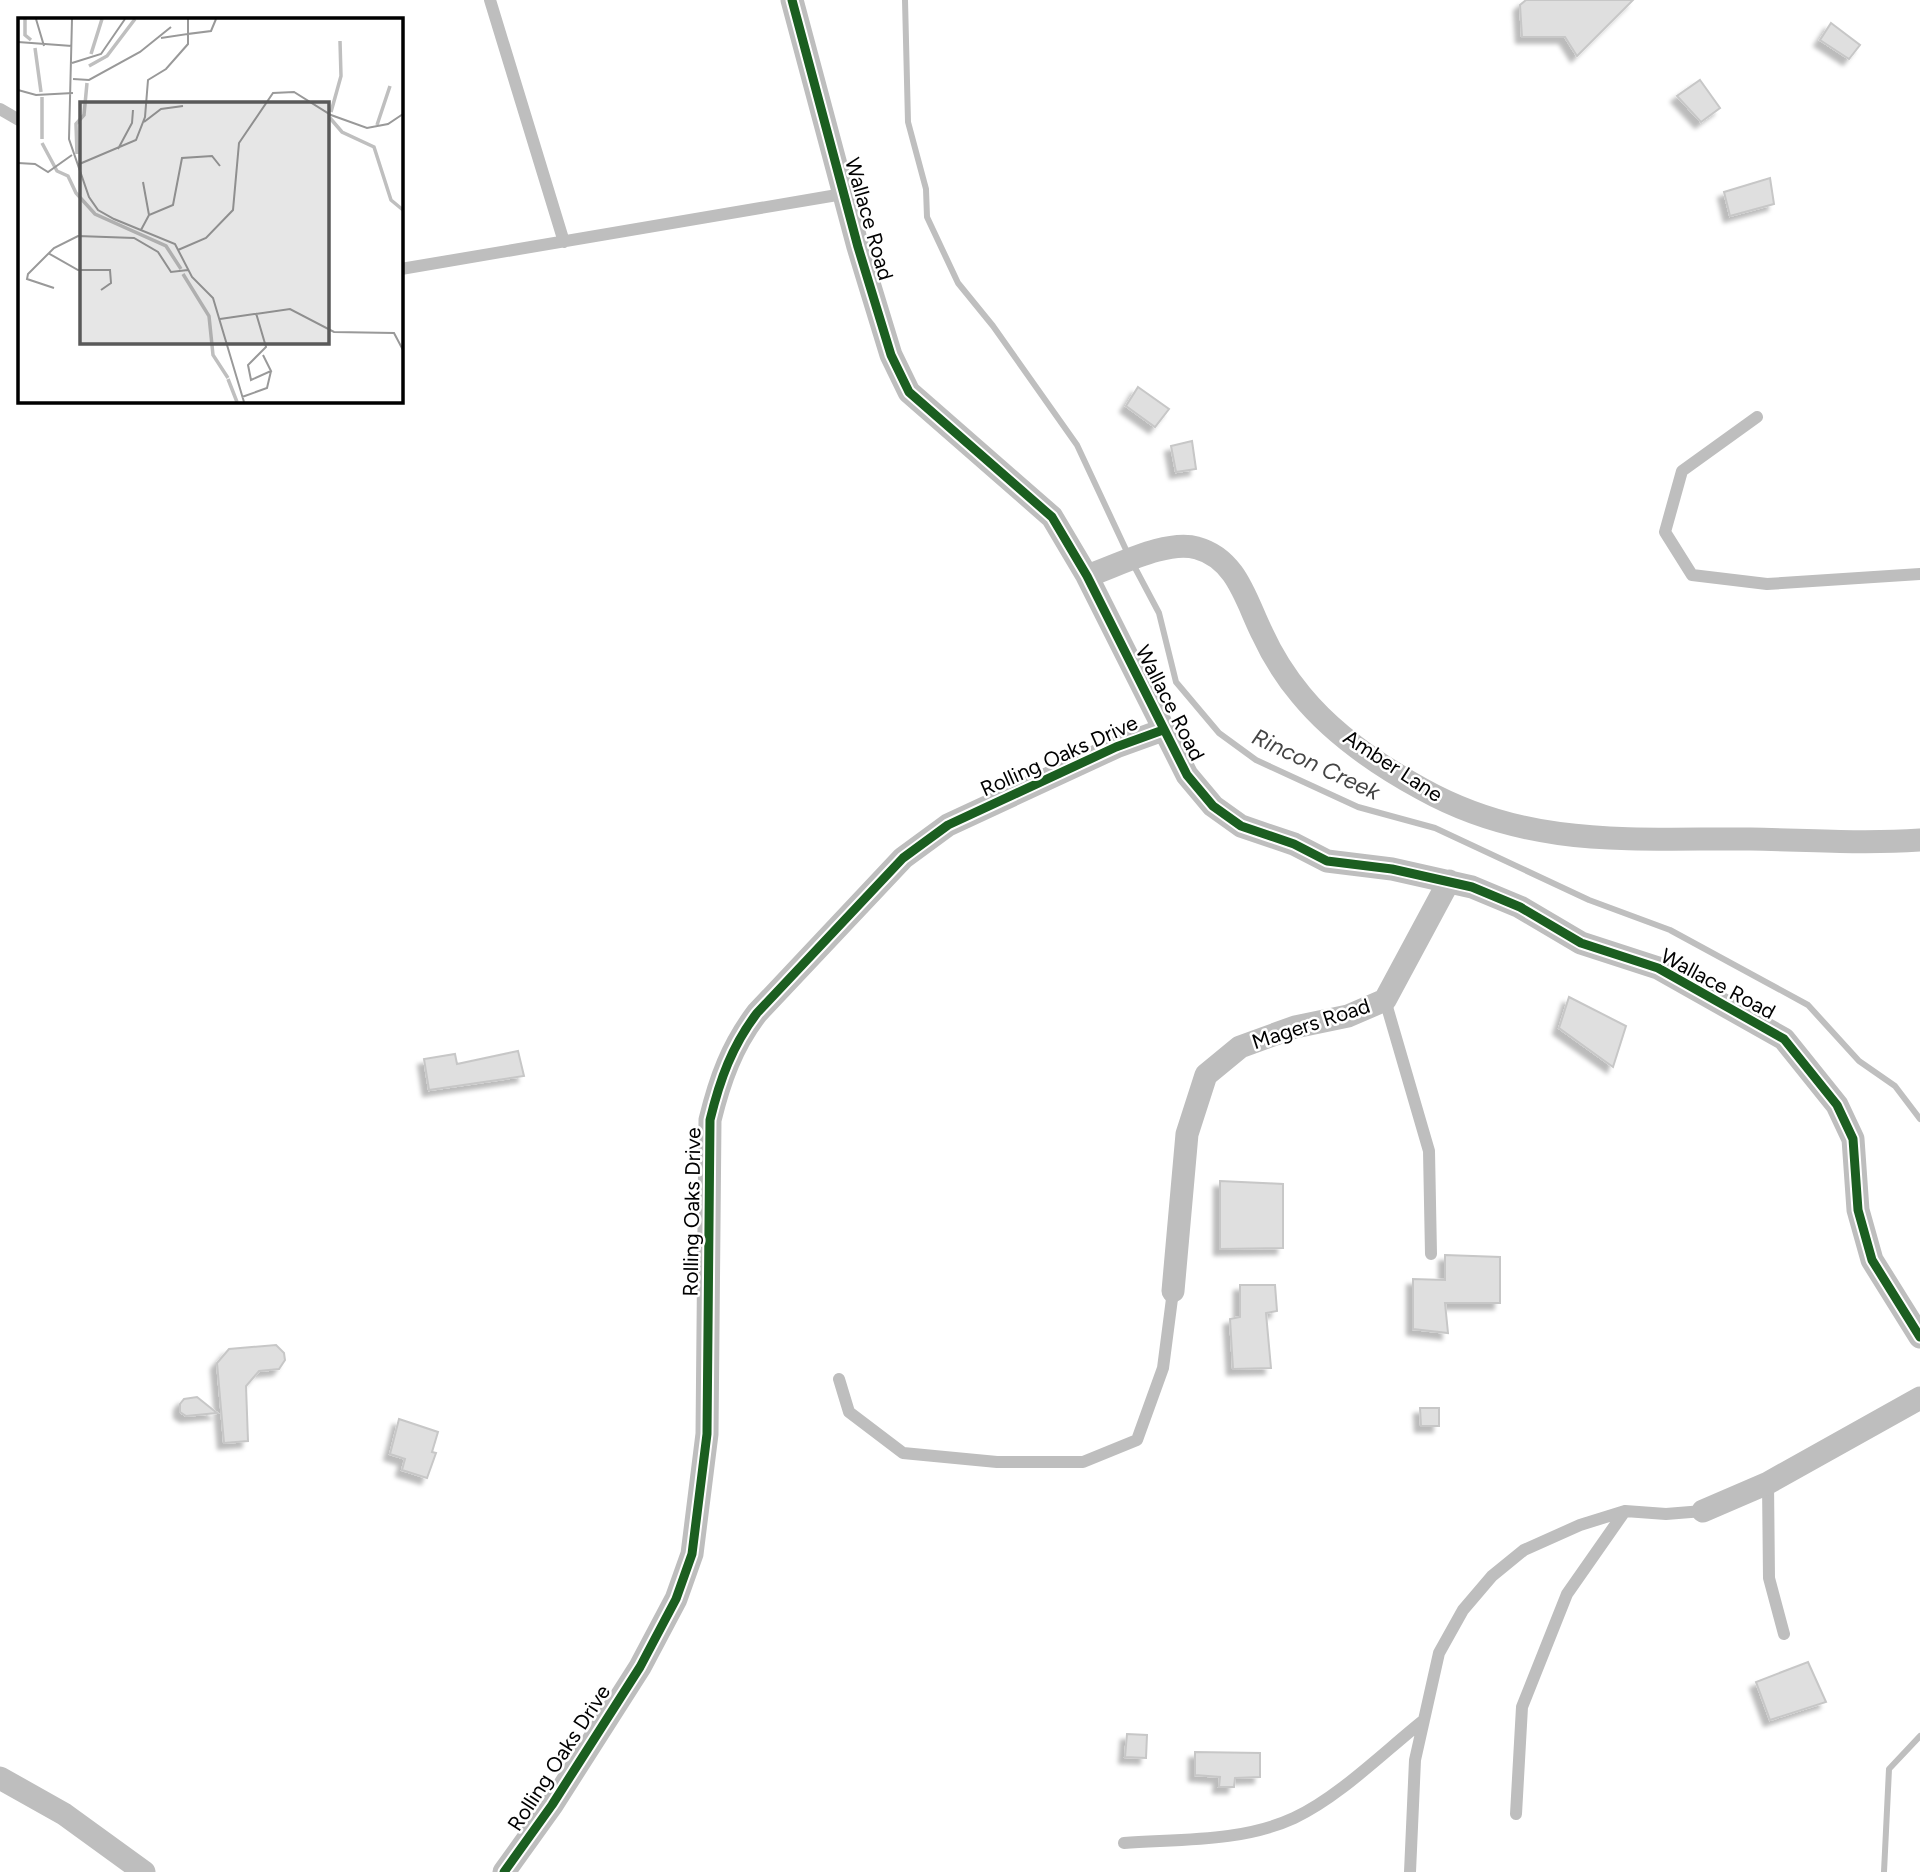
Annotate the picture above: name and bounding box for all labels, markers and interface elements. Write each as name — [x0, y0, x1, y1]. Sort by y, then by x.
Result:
inset map — [18, 18, 402, 402]
street label: Wallace Road — [840, 155, 899, 283]
street label: Wallace Road — [1131, 641, 1210, 765]
street label: Rolling Oaks Drive — [976, 710, 1141, 801]
water label: Rincon Creek — [1248, 722, 1385, 806]
street label: Amber Lane — [1339, 724, 1447, 807]
street label: Wallace Road — [1657, 943, 1780, 1024]
street label: Magers Road — [1249, 993, 1373, 1054]
street label: Rolling Oaks Drive — [678, 1127, 705, 1297]
street label: Rolling Oaks Drive — [502, 1680, 615, 1836]

